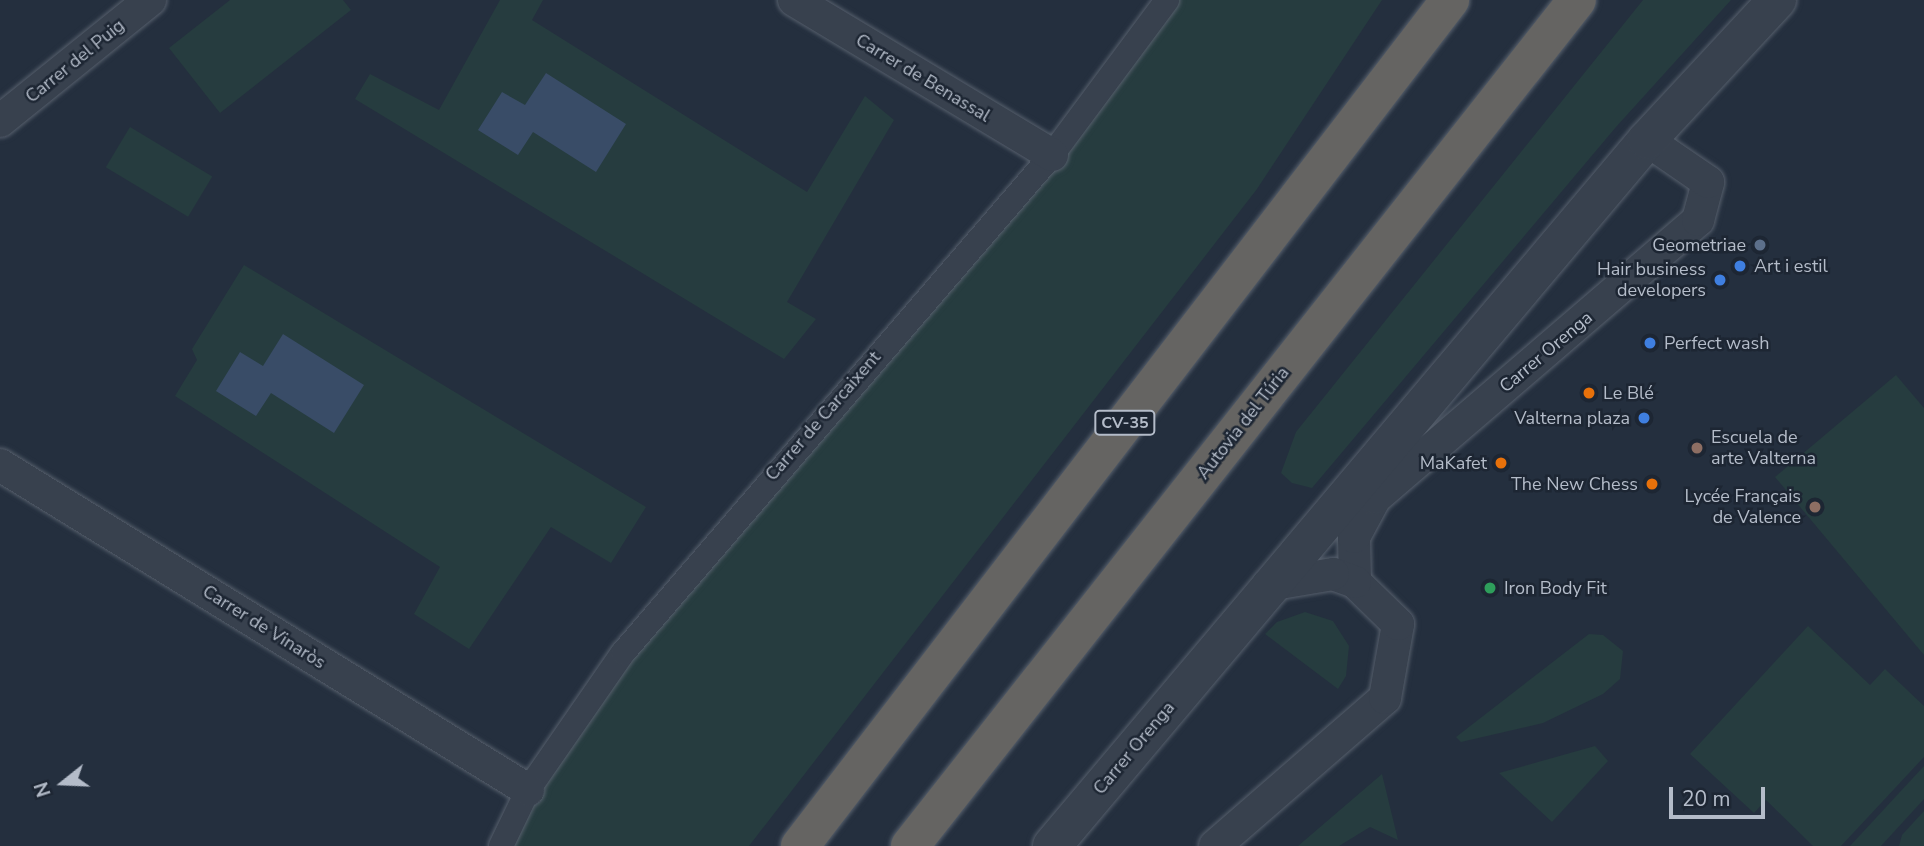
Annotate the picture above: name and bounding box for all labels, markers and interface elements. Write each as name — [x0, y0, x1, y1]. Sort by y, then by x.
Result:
street label: Carrer del Puig — [21, 15, 129, 107]
street label: Carrer de Benassal — [852, 29, 994, 127]
place label: Geometriae — [1652, 234, 1746, 256]
marker: Geometriae — [1752, 237, 1768, 253]
place label: Art i estil — [1754, 255, 1828, 277]
marker: Art i estil — [1732, 258, 1748, 274]
place label: Hair business developers — [1597, 259, 1706, 302]
marker: Hair business developers — [1712, 272, 1728, 288]
street label: Carrer Orenga — [1495, 307, 1597, 397]
place label: Perfect wash — [1664, 332, 1769, 354]
marker: Perfect wash — [1642, 335, 1658, 351]
street label: Carrer de Carcaixent — [761, 347, 885, 485]
street label: Autovia del Túria — [1192, 362, 1294, 484]
place label: Le Blé — [1603, 382, 1654, 404]
marker: Le Blé — [1581, 385, 1597, 401]
place label: Valterna plaza — [1514, 407, 1630, 429]
road number: CV-35 — [1094, 410, 1156, 436]
marker: Valterna plaza — [1636, 410, 1652, 426]
place label: Escuela de arte Valterna — [1711, 427, 1816, 470]
marker: Escuela de arte Valterna — [1689, 440, 1705, 456]
place label: MaKafet — [1420, 452, 1487, 474]
marker: MaKafet — [1493, 455, 1509, 471]
place label: The New Chess — [1511, 473, 1638, 495]
marker: The New Chess — [1644, 476, 1660, 492]
place label: Lycée Français de Valence — [1684, 486, 1801, 528]
marker: Lycée Français de Valence — [1807, 499, 1823, 515]
place label: Iron Body Fit — [1504, 577, 1607, 599]
marker: Iron Body Fit — [1482, 580, 1498, 596]
street label: Carrer de Vinaròs — [199, 581, 329, 673]
street label: Carrer Orenga — [1089, 697, 1179, 799]
north arrow — [28, 748, 98, 818]
scale bar — [1672, 772, 1768, 816]
text: N — [28, 779, 58, 800]
text: 20 m — [1682, 785, 1731, 813]

